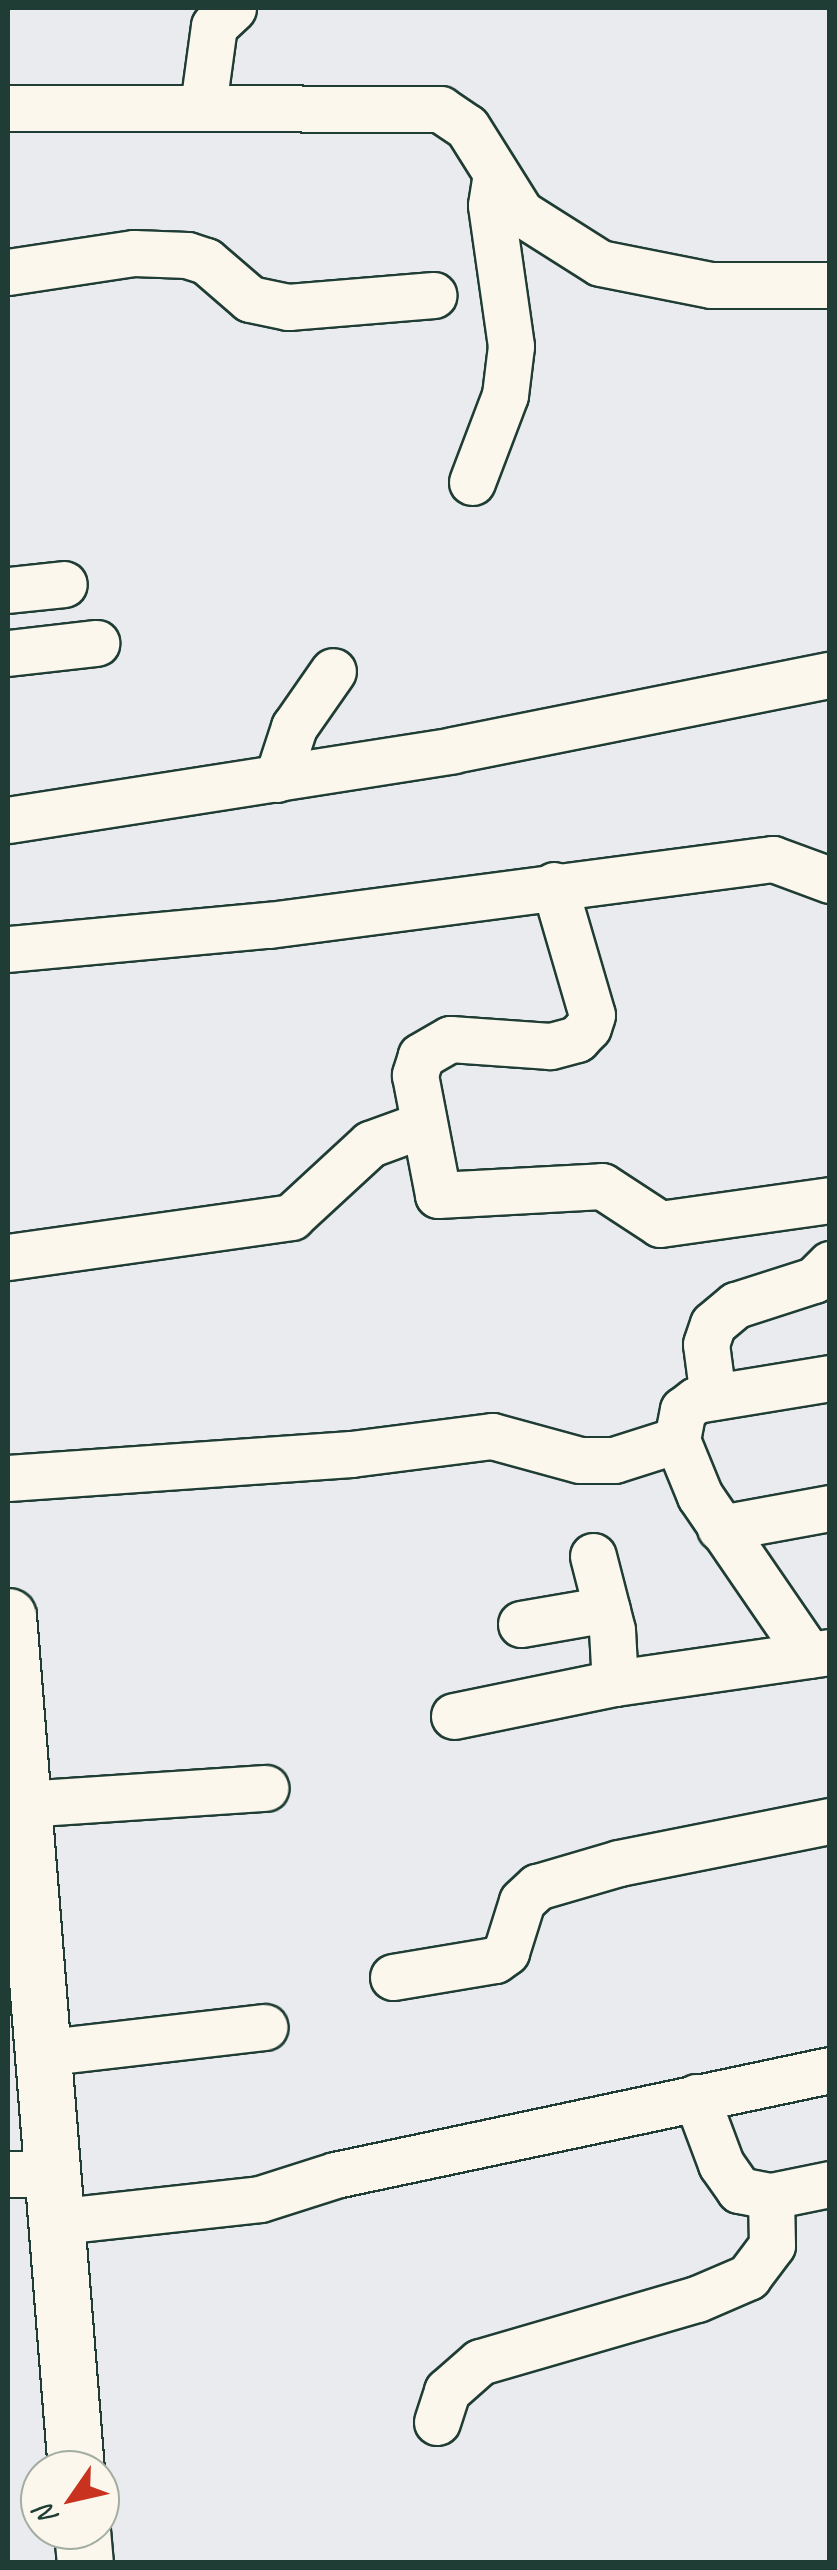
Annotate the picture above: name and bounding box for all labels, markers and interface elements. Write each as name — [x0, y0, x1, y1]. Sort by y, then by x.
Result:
north arrow — [20, 2450, 120, 2550]
text: N — [27, 2499, 66, 2533]

